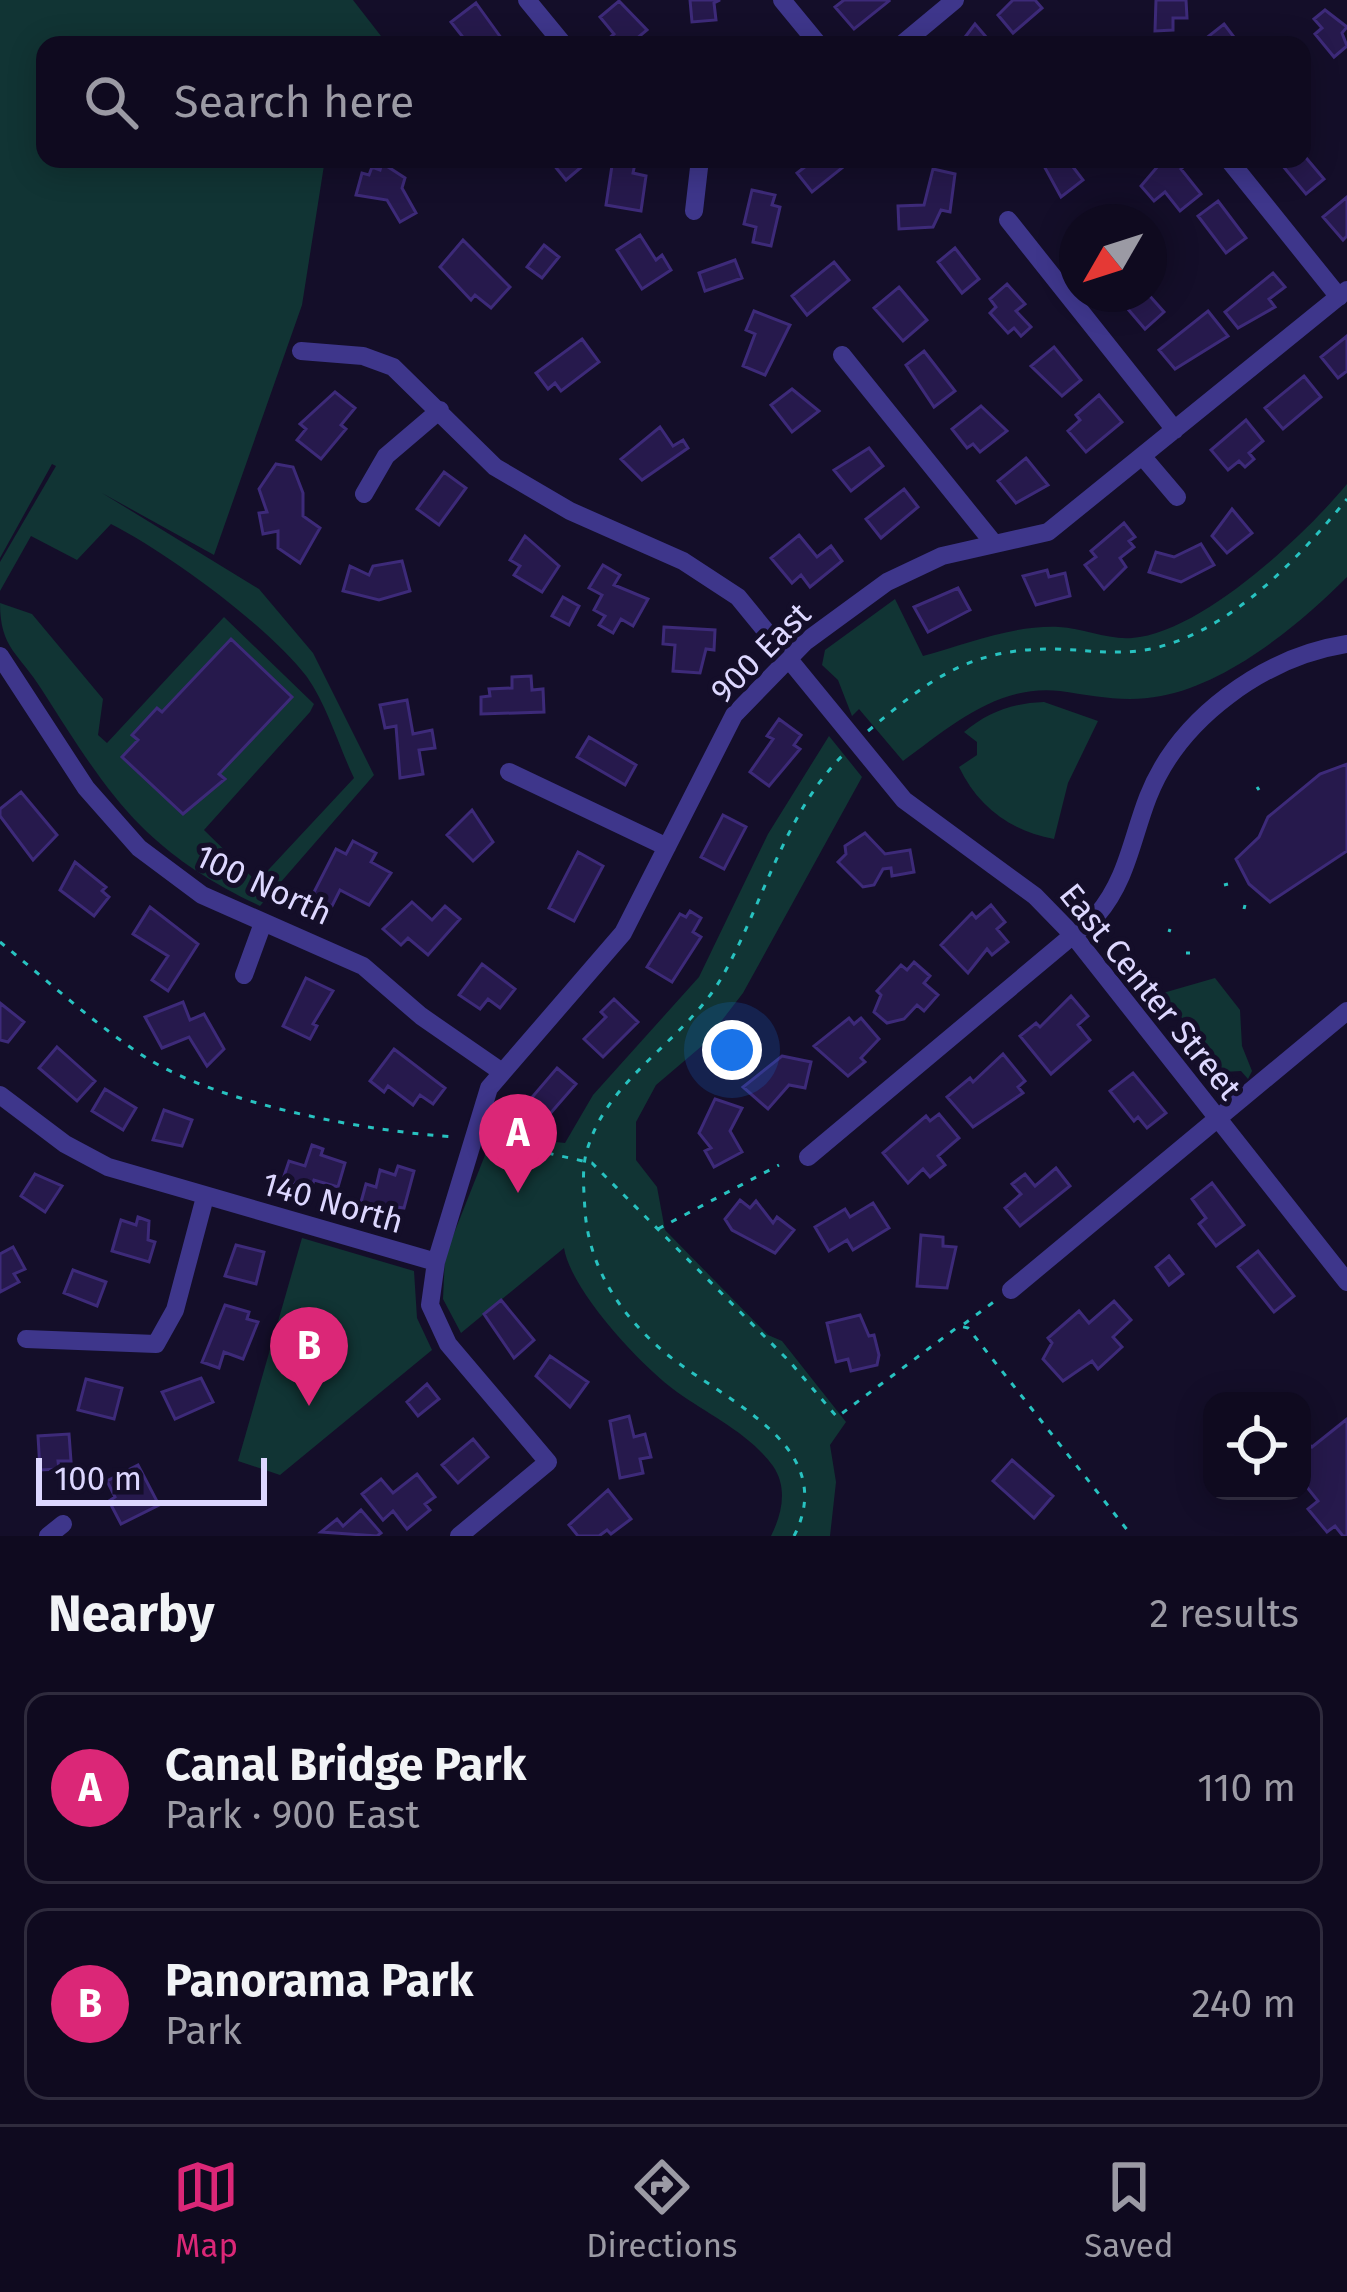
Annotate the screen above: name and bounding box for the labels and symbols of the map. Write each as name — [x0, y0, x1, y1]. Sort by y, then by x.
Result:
north arrow — [1059, 204, 1167, 312]
street label: 900 East — [702, 594, 819, 711]
street label: 100 North — [189, 836, 338, 934]
street label: East Center Street — [1051, 875, 1250, 1108]
your location — [702, 1020, 762, 1080]
pin: A — [479, 1094, 557, 1193]
street label: 140 North — [258, 1164, 408, 1242]
pin: B — [270, 1307, 348, 1406]
scale bar — [36, 1452, 267, 1505]

